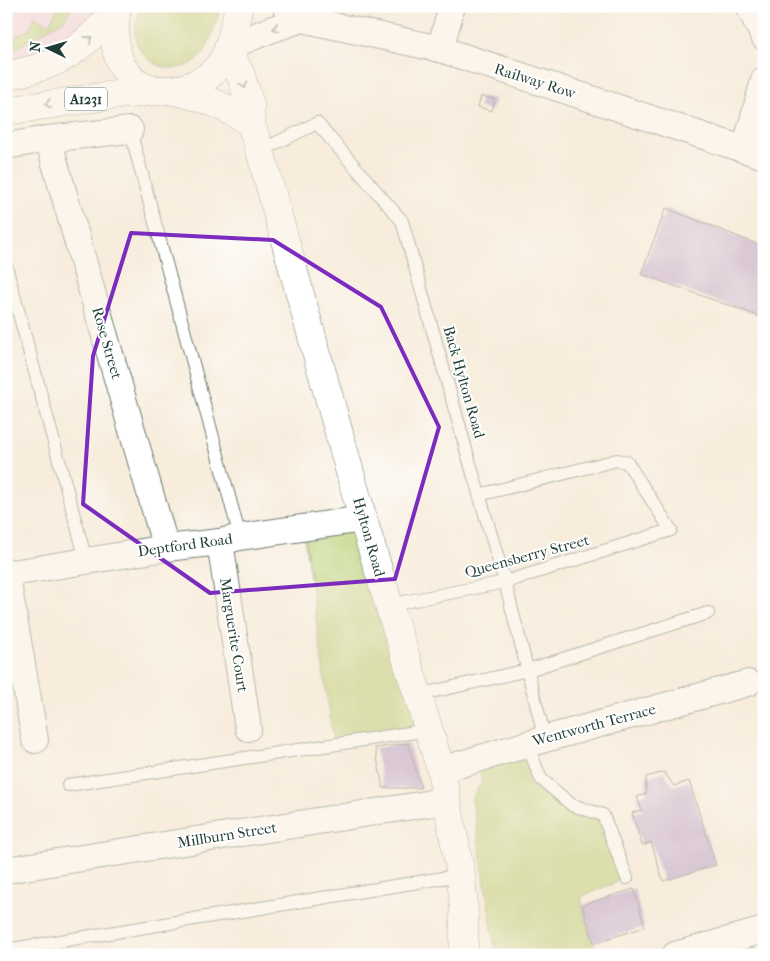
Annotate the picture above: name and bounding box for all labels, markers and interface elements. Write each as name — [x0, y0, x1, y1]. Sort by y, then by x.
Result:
north arrow — [22, 22, 72, 72]
one-way arrow — [273, 23, 281, 33]
one-way arrow — [83, 35, 92, 44]
text: N — [27, 41, 45, 53]
street label: Railway Row — [492, 59, 579, 103]
one-way arrow — [238, 80, 248, 88]
road number: A1231 — [65, 88, 107, 110]
one-way arrow — [44, 99, 53, 109]
street label: Rose Street — [88, 305, 126, 382]
street label: Back Hylton Road — [439, 324, 489, 441]
street label: Hylton Road — [349, 495, 389, 580]
street label: Deptford Road — [136, 529, 234, 561]
street label: Queensberry Street — [463, 531, 592, 581]
street label: Marguerite Court — [216, 576, 252, 694]
street label: Wentworth Terrace — [529, 700, 658, 750]
street label: Millburn Street — [176, 818, 279, 852]

